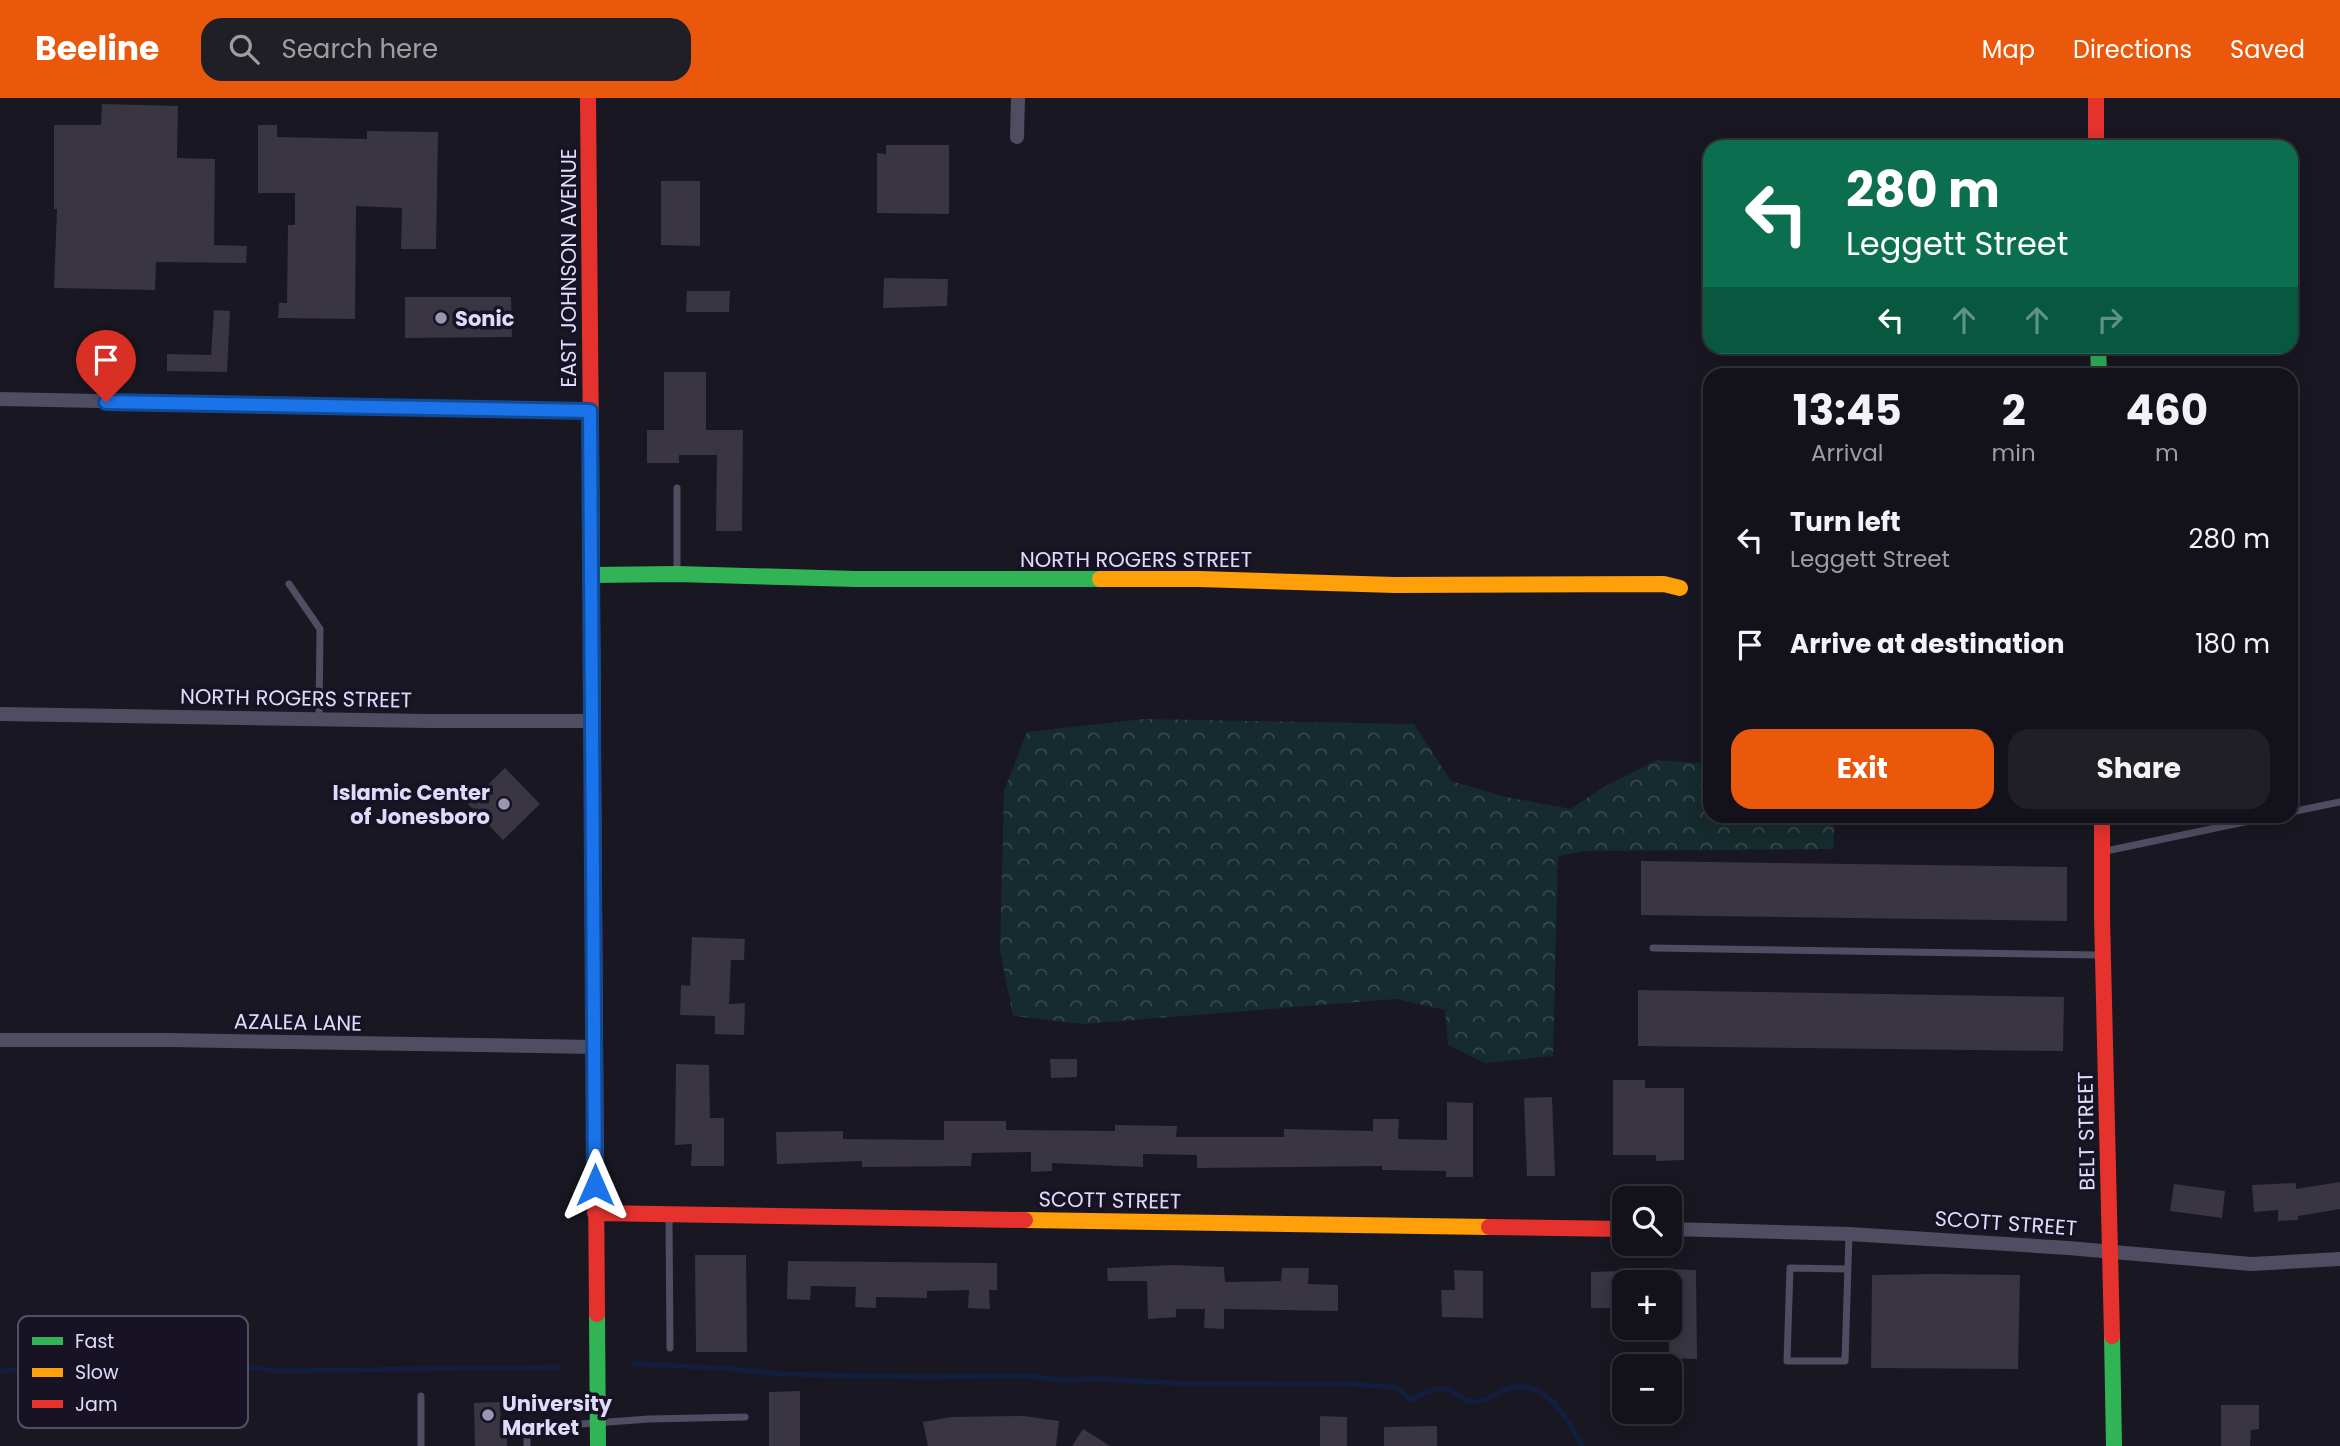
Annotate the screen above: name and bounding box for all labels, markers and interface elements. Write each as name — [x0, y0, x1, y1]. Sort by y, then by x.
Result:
search box — [201, 18, 691, 81]
text: Beeline — [35, 25, 159, 72]
icon: search — [225, 30, 263, 68]
text: Search here — [281, 31, 438, 67]
text: Map — [1982, 33, 2035, 66]
text: Directions — [2073, 33, 2192, 66]
text: Saved — [2230, 33, 2305, 66]
street label: EAST JOHNSON AVENUE — [554, 148, 583, 388]
text: 280 m — [1846, 156, 2000, 224]
icon: left — [1731, 168, 1822, 259]
text: Leggett Street — [1846, 221, 2068, 266]
icon: left — [1872, 301, 1910, 339]
icon: ahead — [1945, 301, 1983, 339]
icon: ahead — [2018, 301, 2056, 339]
icon: right — [2091, 301, 2129, 339]
place label: Sonic — [455, 304, 515, 333]
marker: Sonic — [433, 310, 449, 326]
pin — [76, 330, 136, 402]
icon: arrive — [87, 341, 125, 379]
text: 13:45 — [1793, 381, 1902, 440]
text: 2 — [2002, 381, 2026, 440]
text: 460 — [2126, 381, 2208, 440]
text: Arrival — [1811, 437, 1884, 469]
text: min — [1992, 437, 2036, 469]
text: m — [2155, 437, 2179, 469]
text: Turn left — [1790, 504, 1901, 540]
icon: left — [1731, 521, 1769, 559]
text: 280 m — [2189, 521, 2270, 557]
text: Leggett Street — [1790, 543, 1950, 575]
street label: NORTH ROGERS STREET — [1020, 545, 1252, 574]
icon: arrive — [1731, 626, 1769, 664]
text: Arrive at destination — [1790, 626, 2065, 662]
text: 180 m — [2195, 626, 2270, 662]
street label: NORTH ROGERS STREET — [180, 681, 412, 715]
button: Exit — [1731, 729, 1994, 809]
button: Share — [2008, 729, 2270, 809]
place label: Islamic Center of Jonesboro — [333, 778, 490, 831]
marker: Islamic Center of Jonesboro — [496, 796, 512, 812]
street label: AZALEA LANE — [234, 1006, 362, 1038]
street label: BELT STREET — [2070, 1071, 2102, 1191]
position arrow — [558, 1148, 632, 1222]
street label: SCOTT STREET — [1038, 1184, 1182, 1216]
map controls — [1612, 1186, 1682, 1424]
button: search — [1612, 1186, 1682, 1256]
street label: SCOTT STREET — [1934, 1204, 2078, 1242]
button: + — [1612, 1270, 1682, 1340]
legend — [18, 1316, 248, 1428]
text: Fast — [75, 1328, 114, 1355]
button: − — [1612, 1354, 1682, 1424]
text: Slow — [75, 1359, 119, 1386]
place label: University Market — [502, 1389, 613, 1442]
text: Jam — [75, 1391, 117, 1418]
marker: University Market — [480, 1407, 496, 1423]

